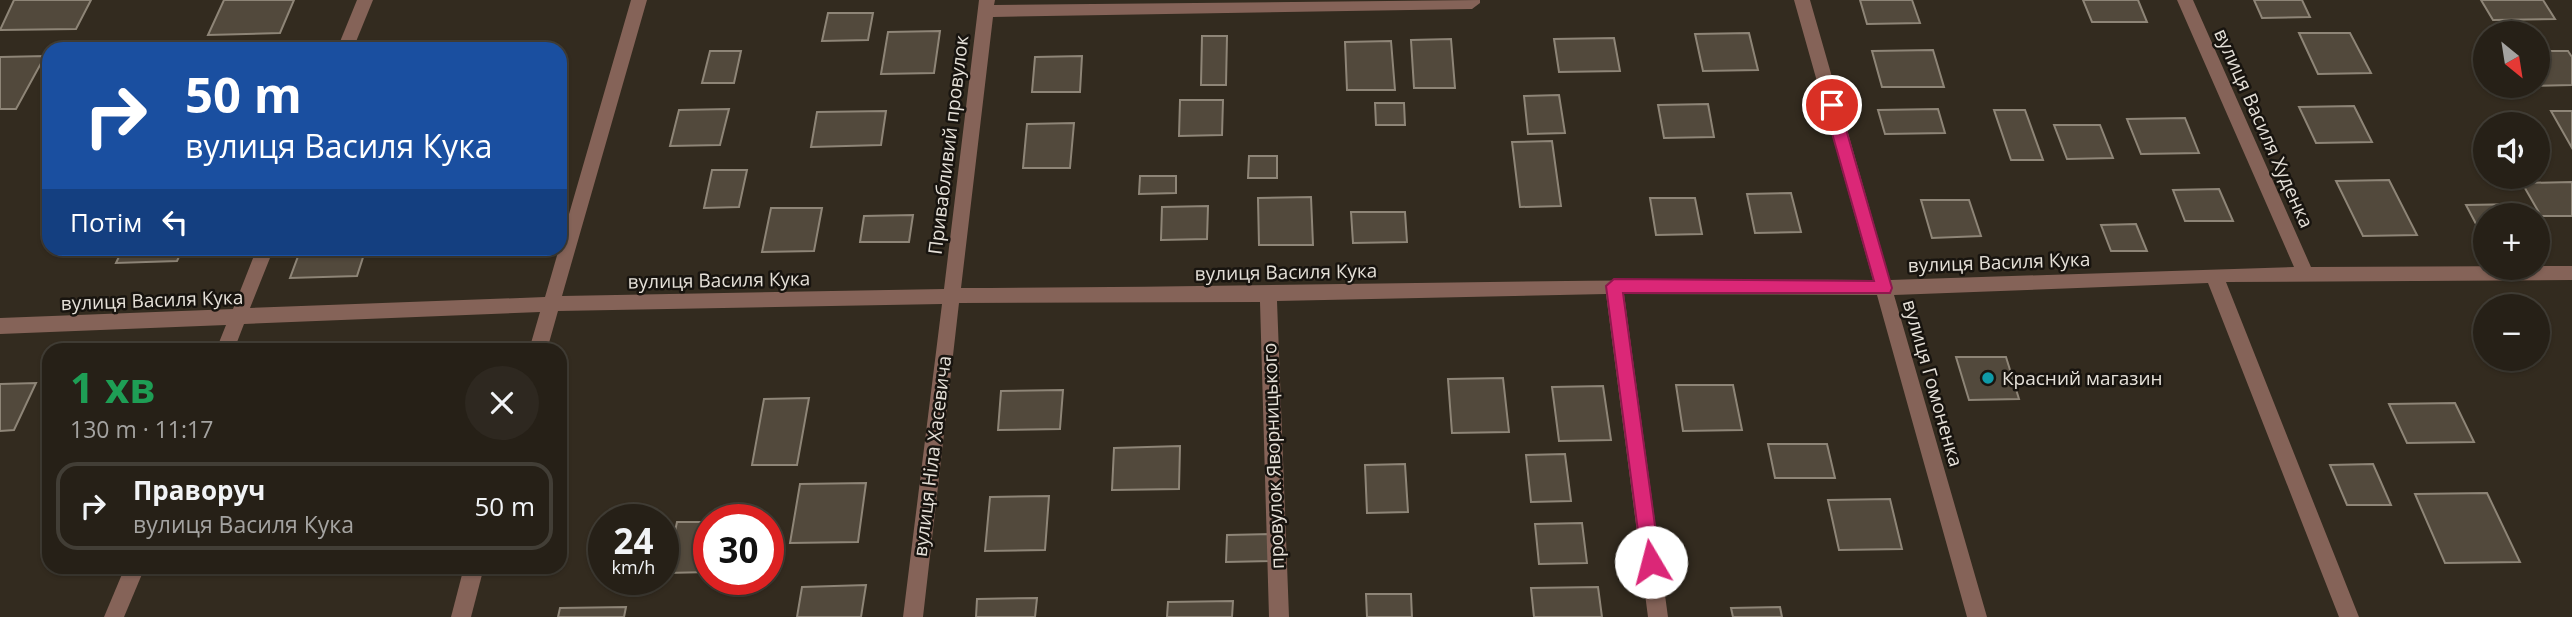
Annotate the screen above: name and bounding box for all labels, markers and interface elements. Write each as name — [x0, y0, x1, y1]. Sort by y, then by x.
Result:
north arrow — [2473, 21, 2550, 98]
map controls — [2473, 21, 2550, 371]
street label: вулиця Василя Худенка — [2208, 24, 2320, 232]
street label: Привабливий провулок — [922, 34, 974, 256]
text: 50 m — [185, 61, 302, 127]
icon: right — [70, 70, 161, 161]
pin — [1802, 75, 1862, 135]
icon: arrive — [1813, 86, 1851, 124]
button: sound — [2473, 112, 2550, 189]
text: вулиця Василя Кука — [185, 124, 492, 167]
icon: left — [156, 203, 194, 241]
button: + — [2473, 203, 2550, 280]
text: Потім — [70, 204, 142, 240]
street label: вулиця Василя Кука — [1907, 246, 2091, 278]
street label: вулиця Василя Кука — [1195, 257, 1377, 287]
street label: вулиця Василя Кука — [628, 265, 810, 295]
street label: вулиця Василя Кука — [60, 284, 244, 316]
button: − — [2473, 294, 2550, 371]
street label: вулиця Гомоненка — [1897, 297, 1969, 469]
street label: провулок Яворницького — [1256, 342, 1290, 570]
street label: вулиця Ніла Хасевича — [907, 354, 957, 558]
text: 1 хв — [70, 358, 156, 415]
place label: Красний магазин — [2002, 365, 2163, 391]
button: close — [465, 366, 539, 440]
marker: Красний магазин — [1980, 370, 1996, 386]
text: 130 m · 11:17 — [70, 413, 213, 445]
text: Праворуч — [133, 472, 265, 508]
icon: right — [74, 487, 112, 525]
text: 50 m — [474, 488, 535, 524]
speed limit sign: 30 — [693, 504, 784, 595]
text: вулиця Василя Кука — [133, 508, 354, 540]
text: 24 — [613, 517, 654, 564]
position arrow — [1614, 525, 1688, 599]
text: km/h — [612, 555, 655, 579]

